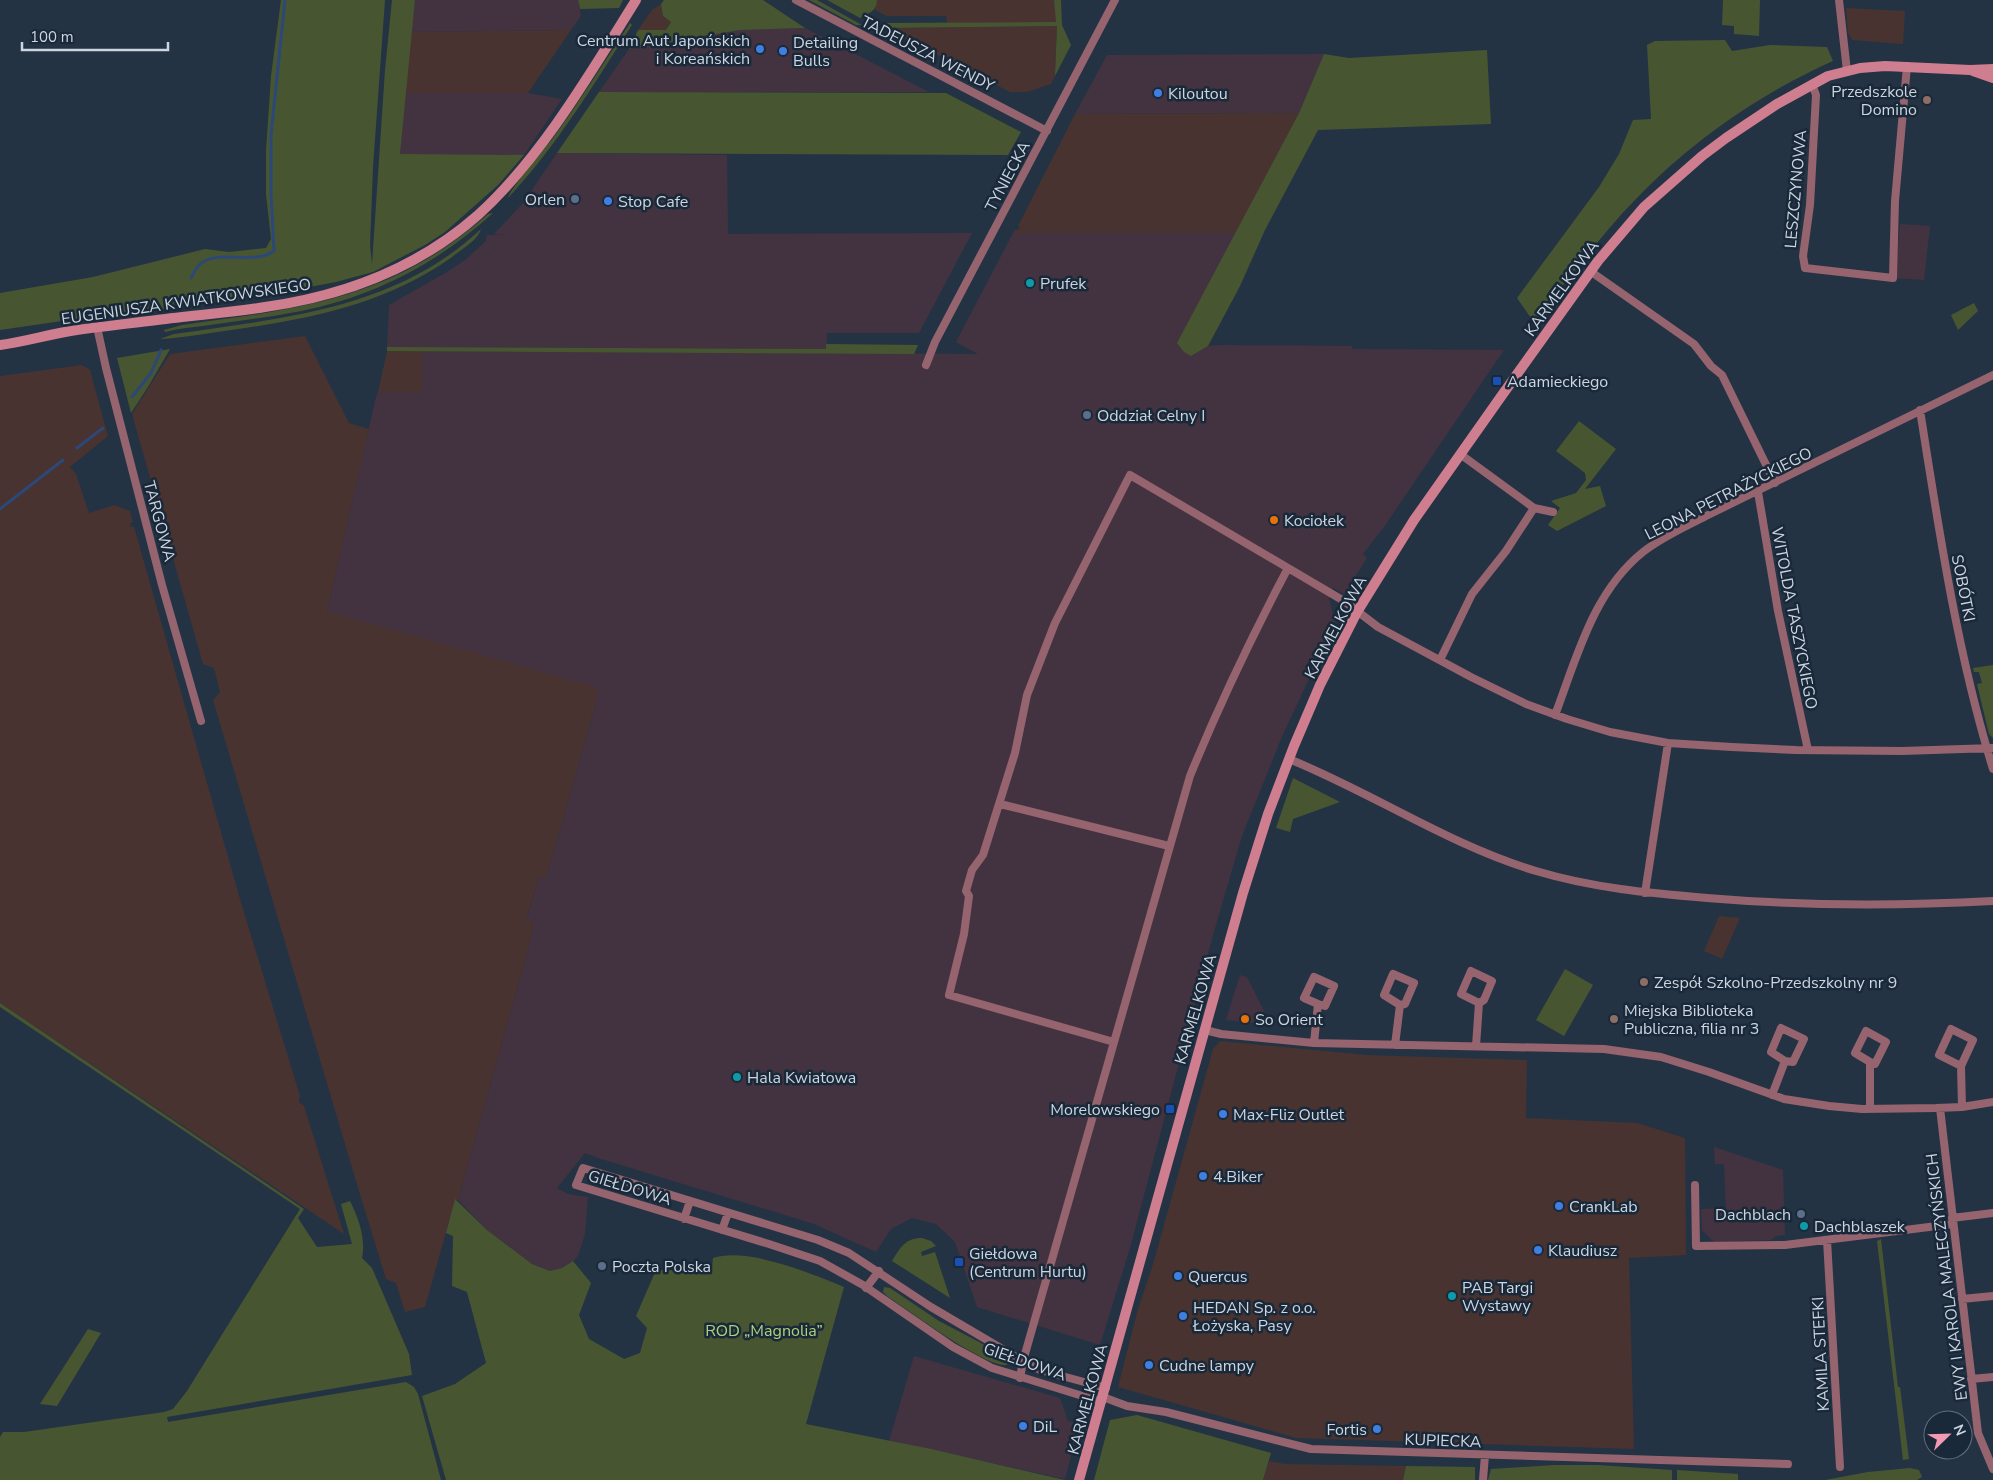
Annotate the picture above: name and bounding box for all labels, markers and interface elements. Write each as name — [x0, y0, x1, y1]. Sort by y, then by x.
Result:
street label: TADEUSZA WENDY — [857, 11, 999, 97]
scale bar — [22, 20, 169, 52]
text: 100 m — [30, 27, 74, 47]
place label: Centrum Aut Japońskich i Koreańskich — [577, 30, 750, 70]
place label: Detailing Bulls — [793, 32, 858, 72]
marker: Centrum Aut Japońskich i Koreańskich — [754, 43, 766, 55]
marker: Detailing Bulls — [777, 45, 789, 57]
place label: Przedszkole Domino — [1831, 81, 1917, 121]
place label: Kiloutou — [1168, 83, 1228, 105]
marker: Kiloutou — [1152, 87, 1164, 99]
marker: Przedszkole Domino — [1921, 94, 1933, 106]
street label: LESZCZYNOWA — [1780, 129, 1812, 249]
street label: TYNIECKA — [980, 137, 1036, 216]
place label: Orlen — [525, 189, 565, 211]
place label: Stop Cafe — [618, 191, 688, 213]
marker: Orlen — [569, 193, 581, 205]
marker: Stop Cafe — [602, 195, 614, 207]
street label: KARMELKOWA — [1520, 236, 1604, 341]
place label: Prufek — [1040, 273, 1087, 295]
street label: EUGENIUSZA KWIATKOWSKIEGO — [60, 274, 312, 330]
marker: Prufek — [1024, 277, 1036, 289]
place label: Adamieckiego — [1507, 371, 1608, 393]
marker: Adamieckiego — [1491, 375, 1503, 387]
place label: Oddział Celny I — [1097, 405, 1205, 427]
marker: Oddział Celny I — [1081, 409, 1093, 421]
street label: LEONA PETRAŻYCKIEGO — [1641, 442, 1816, 546]
street label: TARGOWA — [138, 478, 180, 564]
place label: Kociołek — [1284, 510, 1345, 532]
marker: Kociołek — [1268, 514, 1280, 526]
street label: WITOLDA TASZYCKIEGO — [1766, 525, 1822, 711]
street label: SOBÓTKI — [1946, 553, 1980, 624]
street label: KARMELKOWA — [1300, 572, 1372, 683]
street label: KARMELKOWA — [1170, 951, 1222, 1067]
place label: Zespół Szkolno-Przedszkolny nr 9 — [1654, 972, 1897, 994]
marker: Zespół Szkolno-Przedszkolny nr 9 — [1638, 976, 1650, 988]
place label: Miejska Biblioteka Publiczna, filia nr 3 — [1624, 1000, 1759, 1040]
place label: So Orient — [1255, 1009, 1323, 1031]
marker: So Orient — [1239, 1013, 1251, 1025]
marker: Miejska Biblioteka Publiczna, filia nr 3 — [1608, 1013, 1620, 1025]
place label: Hala Kwiatowa — [747, 1067, 856, 1089]
marker: Hala Kwiatowa — [731, 1071, 743, 1083]
place label: Morelowskiego — [1050, 1099, 1160, 1121]
marker: Morelowskiego — [1164, 1103, 1176, 1115]
place label: Max-Fliz Outlet — [1233, 1104, 1345, 1126]
marker: Max-Fliz Outlet — [1217, 1108, 1229, 1120]
street label: EWY I KAROLA MALECZYŃSKICH — [1921, 1152, 1973, 1402]
street label: GIEŁDOWA — [585, 1165, 674, 1211]
place label: 4.Biker — [1213, 1166, 1263, 1188]
marker: 4.Biker — [1197, 1170, 1209, 1182]
place label: CrankLab — [1569, 1196, 1637, 1218]
marker: CrankLab — [1553, 1200, 1565, 1212]
place label: Dachblach — [1715, 1204, 1791, 1226]
marker: Dachblach — [1795, 1208, 1807, 1220]
place label: Dachblaszek — [1814, 1216, 1906, 1238]
marker: Dachblaszek — [1798, 1220, 1810, 1232]
place label: Klaudiusz — [1548, 1240, 1617, 1262]
place label: Giełdowa (Centrum Hurtu) — [969, 1243, 1087, 1283]
marker: Klaudiusz — [1532, 1244, 1544, 1256]
place label: Poczta Polska — [612, 1256, 711, 1278]
marker: Giełdowa (Centrum Hurtu) — [953, 1256, 965, 1268]
marker: Poczta Polska — [596, 1260, 608, 1272]
place label: Quercus — [1188, 1266, 1247, 1288]
marker: Quercus — [1172, 1270, 1184, 1282]
place label: PAB Targi Wystawy — [1462, 1277, 1533, 1317]
marker: PAB Targi Wystawy — [1446, 1290, 1458, 1302]
street label: KAMILA STEFKI — [1807, 1296, 1835, 1412]
place label: HEDAN Sp. z o.o. Łożyska, Pasy — [1192, 1297, 1316, 1337]
marker: HEDAN Sp. z o.o. Łożyska, Pasy — [1177, 1310, 1189, 1322]
park label: ROD „Magnolia” — [705, 1320, 823, 1342]
street label: GIEŁDOWA — [980, 1338, 1069, 1386]
street label: KARMELKOWA — [1063, 1341, 1113, 1457]
place label: Cudne lampy — [1159, 1355, 1255, 1377]
marker: Cudne lampy — [1143, 1359, 1155, 1371]
north arrow — [1923, 1410, 1973, 1460]
place label: DiL — [1033, 1416, 1058, 1438]
place label: Fortis — [1326, 1419, 1367, 1441]
marker: DiL — [1017, 1420, 1029, 1432]
text: N — [1949, 1422, 1970, 1439]
marker: Fortis — [1371, 1423, 1383, 1435]
street label: KUPIECKA — [1404, 1429, 1482, 1453]

